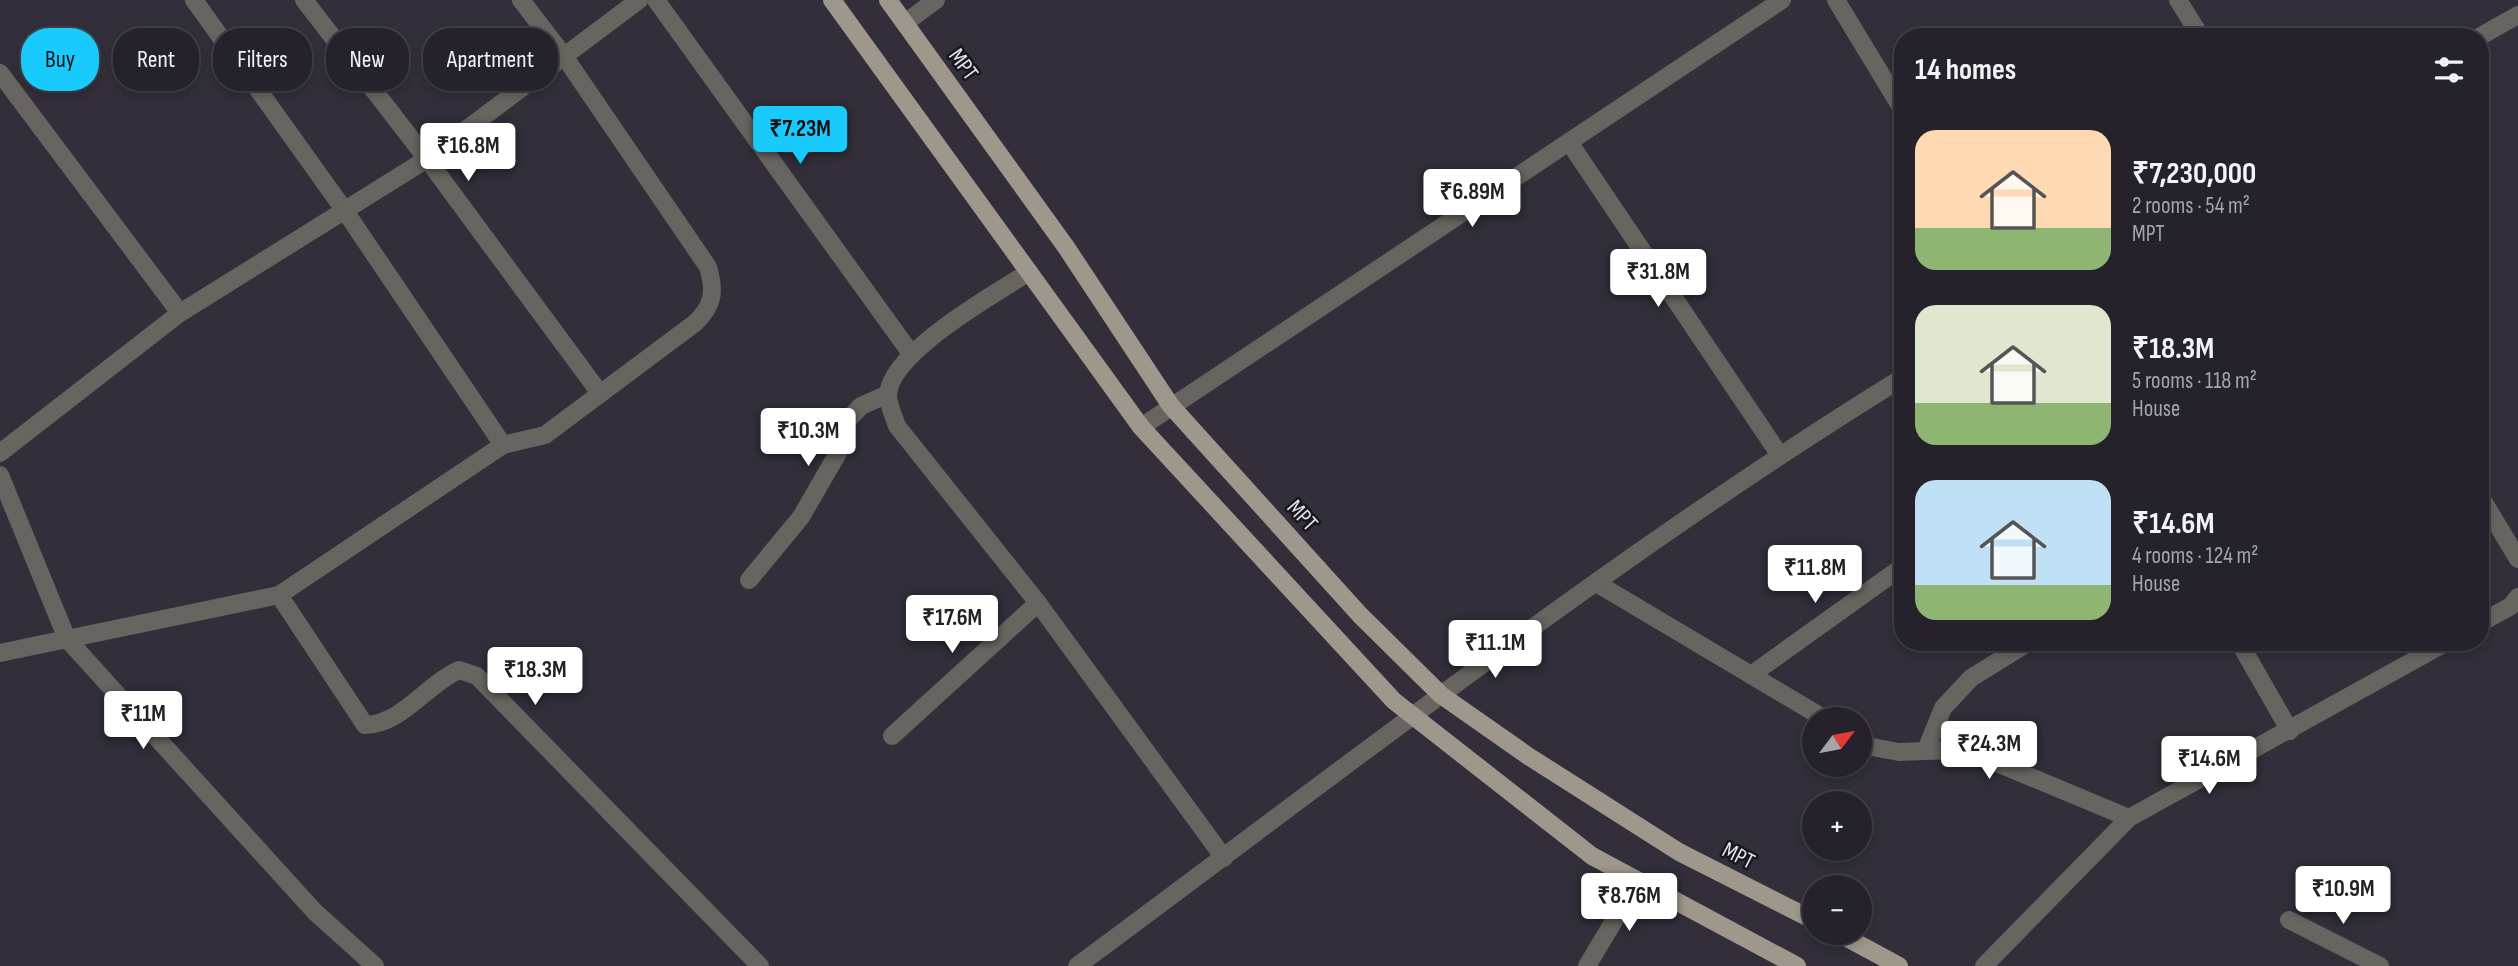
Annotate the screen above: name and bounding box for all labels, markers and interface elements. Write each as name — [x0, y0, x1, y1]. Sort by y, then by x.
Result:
chip: Buy — [21, 28, 99, 91]
chip: Rent — [113, 28, 199, 91]
chip: Filters — [213, 28, 312, 91]
chip: New — [326, 28, 409, 91]
chip: Apartment — [423, 28, 558, 91]
street label: MPT — [942, 43, 984, 86]
icon: filters — [2430, 51, 2468, 89]
text: 14 homes — [1915, 52, 2016, 88]
pin: ₹7.23M — [743, 106, 857, 166]
text: ₹7.23M — [769, 115, 831, 143]
pin: ₹16.8M — [411, 124, 525, 183]
text: ₹16.8M — [436, 132, 500, 160]
text: ₹7,230,000 — [2132, 156, 2256, 192]
icon: home — [1971, 158, 2055, 242]
pin: ₹6.89M — [1415, 170, 1529, 229]
text: ₹6.89M — [1439, 178, 1505, 206]
text: 2 rooms · 54 m² — [2132, 192, 2250, 220]
text: MPT — [2132, 220, 2165, 248]
pin: ₹31.8M — [1601, 250, 1715, 309]
text: ₹31.8M — [1626, 258, 1690, 286]
text: ₹18.3M — [2132, 331, 2214, 367]
icon: home — [1971, 333, 2055, 417]
text: 5 rooms · 118 m² — [2132, 367, 2257, 395]
text: House — [2132, 395, 2180, 423]
pin: ₹10.3M — [751, 408, 865, 468]
text: ₹10.3M — [777, 417, 839, 445]
street label: MPT — [1281, 494, 1324, 537]
text: ₹14.6M — [2132, 506, 2214, 542]
icon: home — [1971, 508, 2055, 592]
text: 4 rooms · 124 m² — [2132, 542, 2258, 570]
pin: ₹11.8M — [1758, 546, 1872, 605]
text: ₹11.8M — [1784, 554, 1846, 582]
text: House — [2132, 570, 2180, 598]
pin: ₹17.6M — [895, 596, 1009, 655]
text: ₹17.6M — [922, 604, 982, 632]
pin: ₹11.1M — [1438, 620, 1552, 680]
text: ₹11.1M — [1465, 629, 1525, 657]
pin: ₹18.3M — [478, 648, 592, 707]
text: ₹18.3M — [503, 656, 567, 684]
pin: ₹11M — [102, 692, 184, 751]
text: ₹11M — [120, 700, 166, 728]
north arrow — [1802, 707, 1872, 777]
map controls — [1802, 707, 1872, 945]
pin: ₹24.3M — [1932, 722, 2046, 781]
text: ₹24.3M — [1957, 730, 2021, 758]
pin: ₹14.6M — [2152, 736, 2266, 796]
text: ₹14.6M — [2177, 745, 2241, 773]
button: + — [1802, 791, 1872, 861]
street label: MPT — [1718, 836, 1759, 876]
pin: ₹10.9M — [2286, 866, 2400, 926]
pin: ₹8.76M — [1572, 874, 1686, 933]
button: − — [1802, 875, 1872, 945]
text: ₹10.9M — [2312, 875, 2374, 903]
text: ₹8.76M — [1597, 882, 1661, 910]

